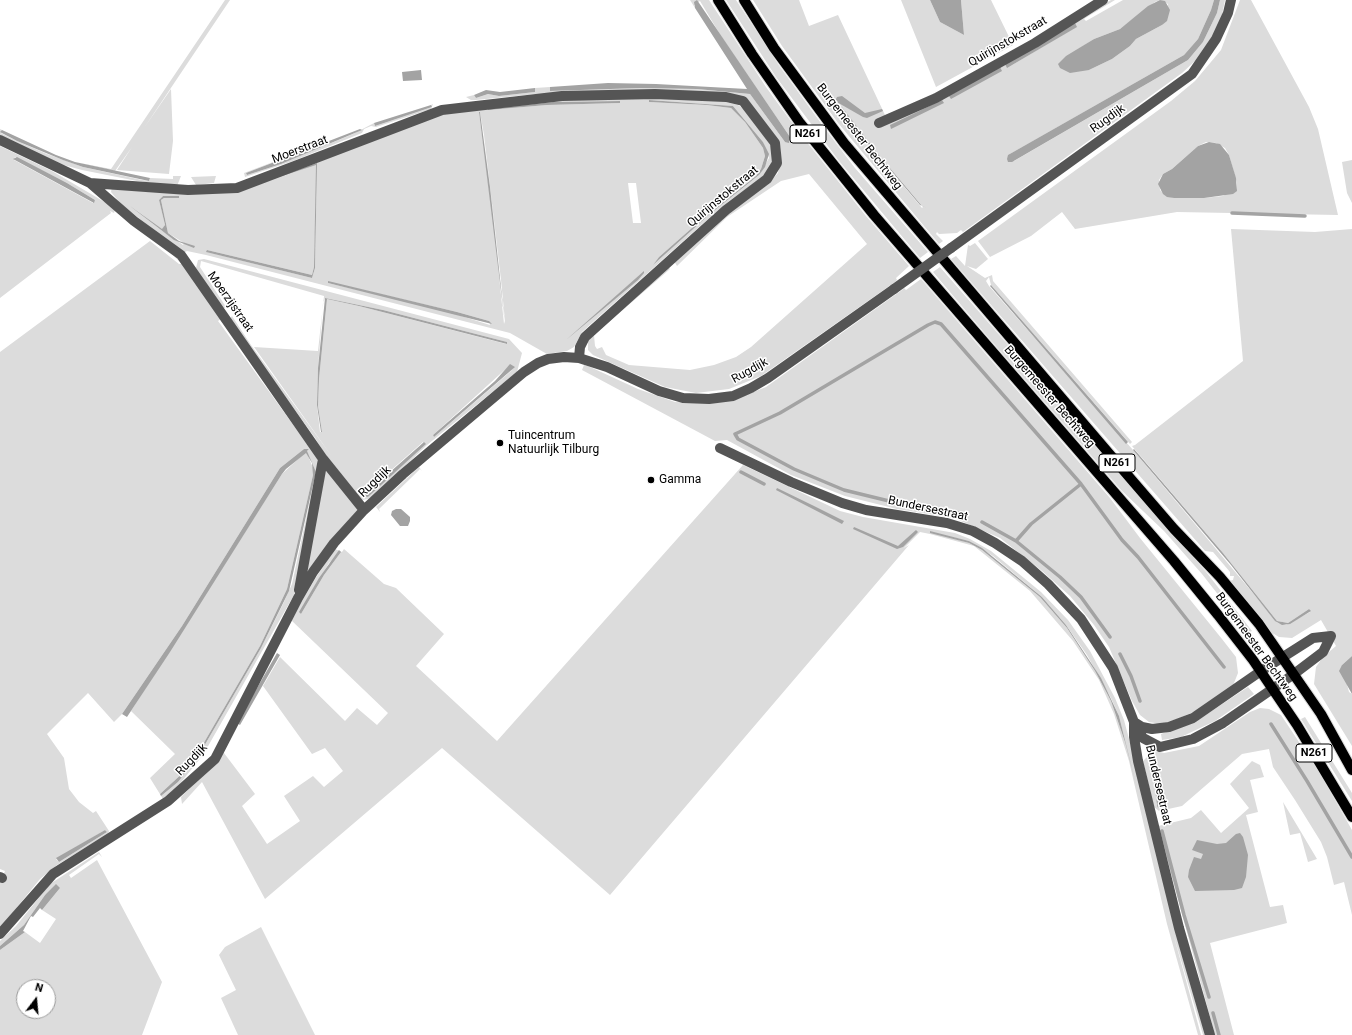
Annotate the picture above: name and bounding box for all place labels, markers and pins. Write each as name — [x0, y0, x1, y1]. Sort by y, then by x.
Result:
place label: Tuincentrum Natuurlijk Tilburg — [508, 429, 599, 457]
marker: Tuincentrum Natuurlijk Tilburg — [495, 438, 505, 448]
place label: Gamma — [659, 473, 701, 487]
marker: Gamma — [646, 475, 656, 485]

